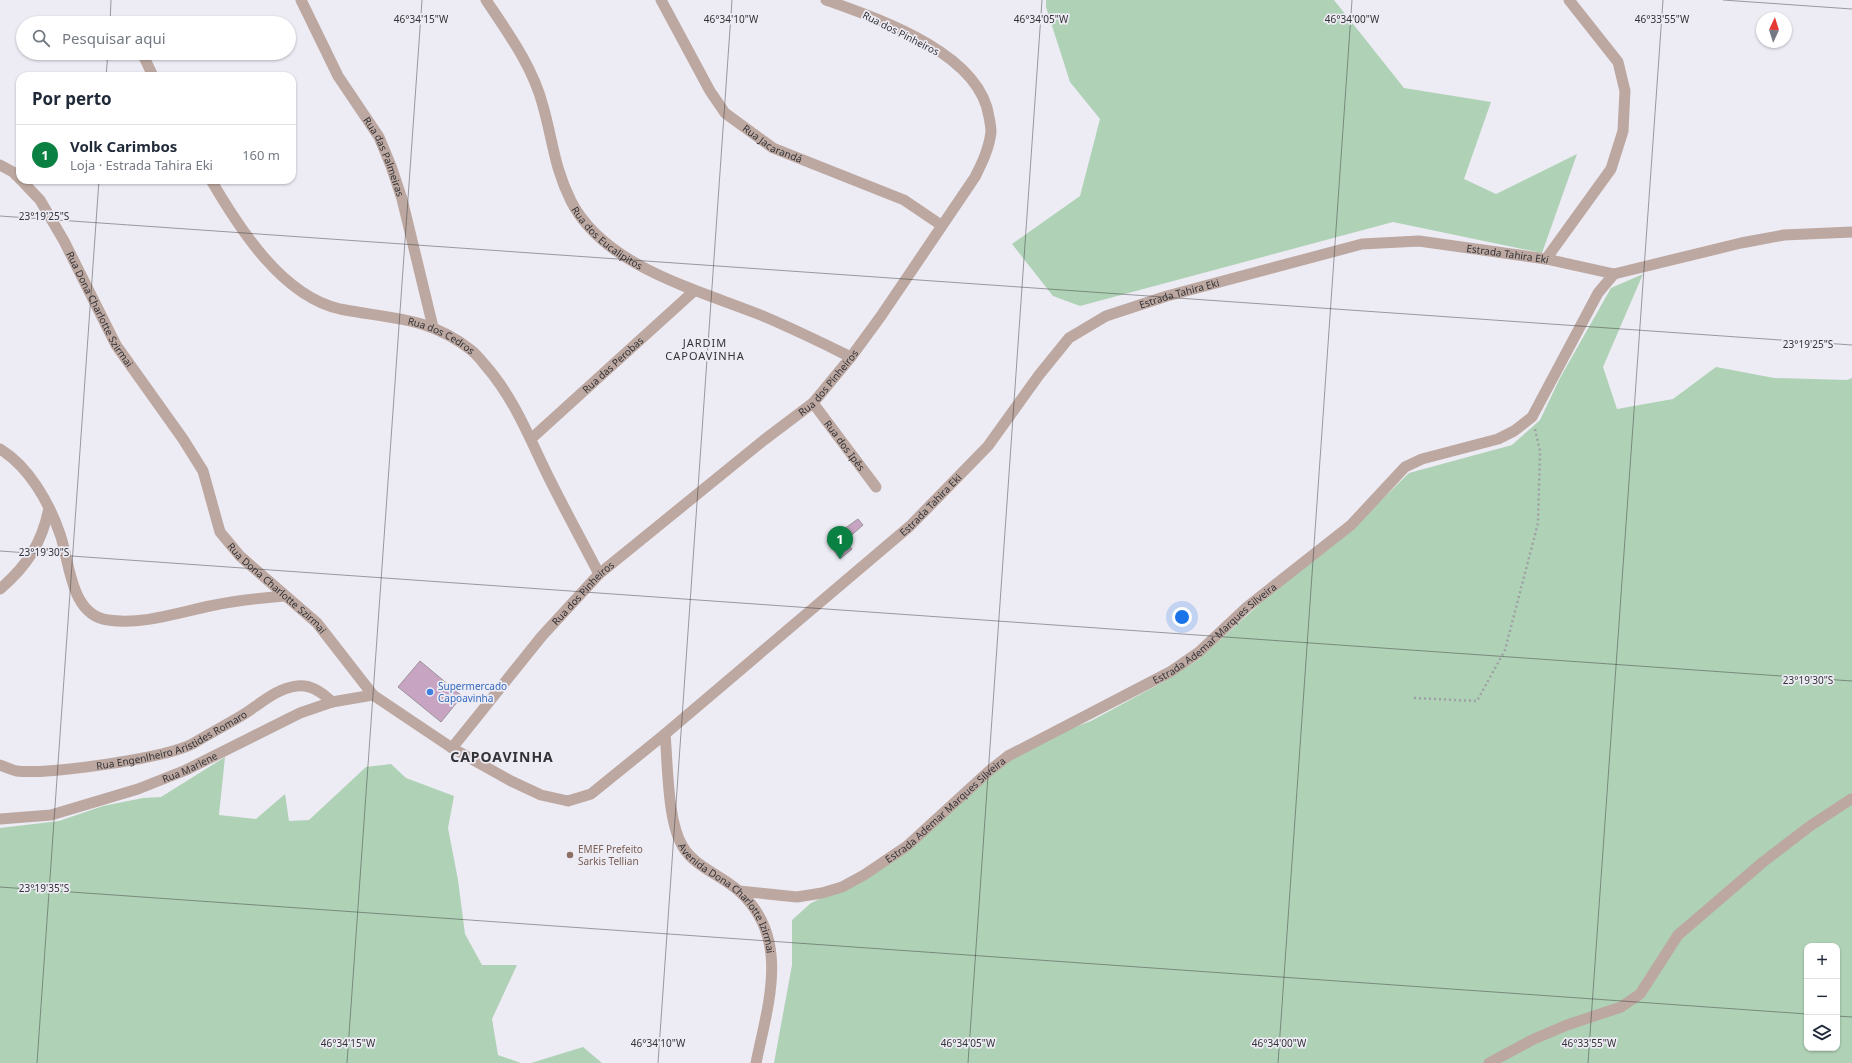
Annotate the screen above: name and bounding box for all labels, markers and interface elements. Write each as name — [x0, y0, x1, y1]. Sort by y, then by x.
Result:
street label: Rua dos Pinheiros — [860, 8, 942, 58]
text: 46°34'15"W — [394, 12, 449, 26]
text: 46°34'10"W — [704, 12, 759, 26]
text: 46°34'05"W — [1014, 12, 1069, 26]
text: 46°34'00"W — [1325, 12, 1380, 26]
text: 46°33'55"W — [1635, 12, 1690, 26]
north arrow — [1756, 12, 1792, 48]
search box — [16, 16, 296, 60]
icon: search — [30, 27, 52, 49]
text: Pesquisar aqui — [62, 28, 166, 48]
text: Por perto — [32, 87, 112, 110]
street label: Rua das Palmeiras — [360, 114, 408, 198]
street label: Rua Jacarandá — [740, 121, 804, 166]
text: Volk Carimbos — [70, 136, 177, 156]
text: 1 — [41, 146, 49, 164]
text: 160 m — [242, 146, 280, 164]
text: Loja · Estrada Tahira Eki — [70, 156, 213, 174]
street label: Rua dos Eucalipitos — [569, 204, 645, 273]
text: 23°19'25"S — [19, 209, 70, 223]
street label: Estrada Tahira Eki — [1466, 241, 1550, 266]
street label: Rua Dona Charlotte Szirmai — [63, 249, 136, 370]
street label: Estrada Tahira Eki — [1137, 275, 1221, 312]
street label: Rua dos Cedros — [406, 314, 478, 357]
street label: Rua das Perobas — [579, 333, 647, 396]
district label: JARDIM CAPOAVINHA — [665, 335, 745, 363]
text: 23°19'25"S — [1783, 337, 1834, 351]
street label: Rua dos Pinheiros — [795, 347, 861, 419]
street label: Rua dos Ipês — [821, 417, 869, 474]
street label: Estrada Tahira Eki — [896, 470, 964, 539]
pin: 1 — [827, 526, 853, 559]
street label: Rua Dona Charlotte Szirmai — [225, 539, 330, 636]
text: 23°19'30"S — [19, 545, 70, 559]
street label: Rua dos Pinheiros — [548, 558, 617, 628]
street label: Estrada Ademar Marques Silveira — [1150, 580, 1279, 687]
your location — [1172, 607, 1192, 627]
text: 23°19'30"S — [1783, 673, 1834, 687]
place label: Supermercado Capoavinha — [438, 679, 507, 705]
marker: Supermercado Capoavinha — [425, 687, 435, 697]
street label: Rua Engenlheiro Aristides Romaro — [95, 707, 250, 773]
district label: CAPOAVINHA — [450, 747, 554, 766]
street label: Rua Marlene — [160, 748, 220, 786]
street label: Estrada Ademar Marques Silveira — [882, 754, 1008, 866]
street label: Avenida Dona Charlotte Izirmai — [675, 840, 778, 954]
place label: EMEF Prefeito Sarkis Tellian — [578, 842, 643, 868]
marker: EMEF Prefeito Sarkis Tellian — [565, 850, 575, 860]
text: 23°19'35"S — [19, 881, 70, 895]
map controls — [1804, 943, 1840, 1051]
button: + — [1804, 943, 1840, 979]
button: − — [1804, 979, 1840, 1015]
button: layers — [1804, 1015, 1840, 1051]
text: 46°34'15"W — [321, 1036, 376, 1050]
text: 46°34'10"W — [631, 1036, 686, 1050]
text: 46°34'05"W — [941, 1036, 996, 1050]
text: 46°34'00"W — [1252, 1036, 1307, 1050]
text: 46°33'55"W — [1562, 1036, 1617, 1050]

